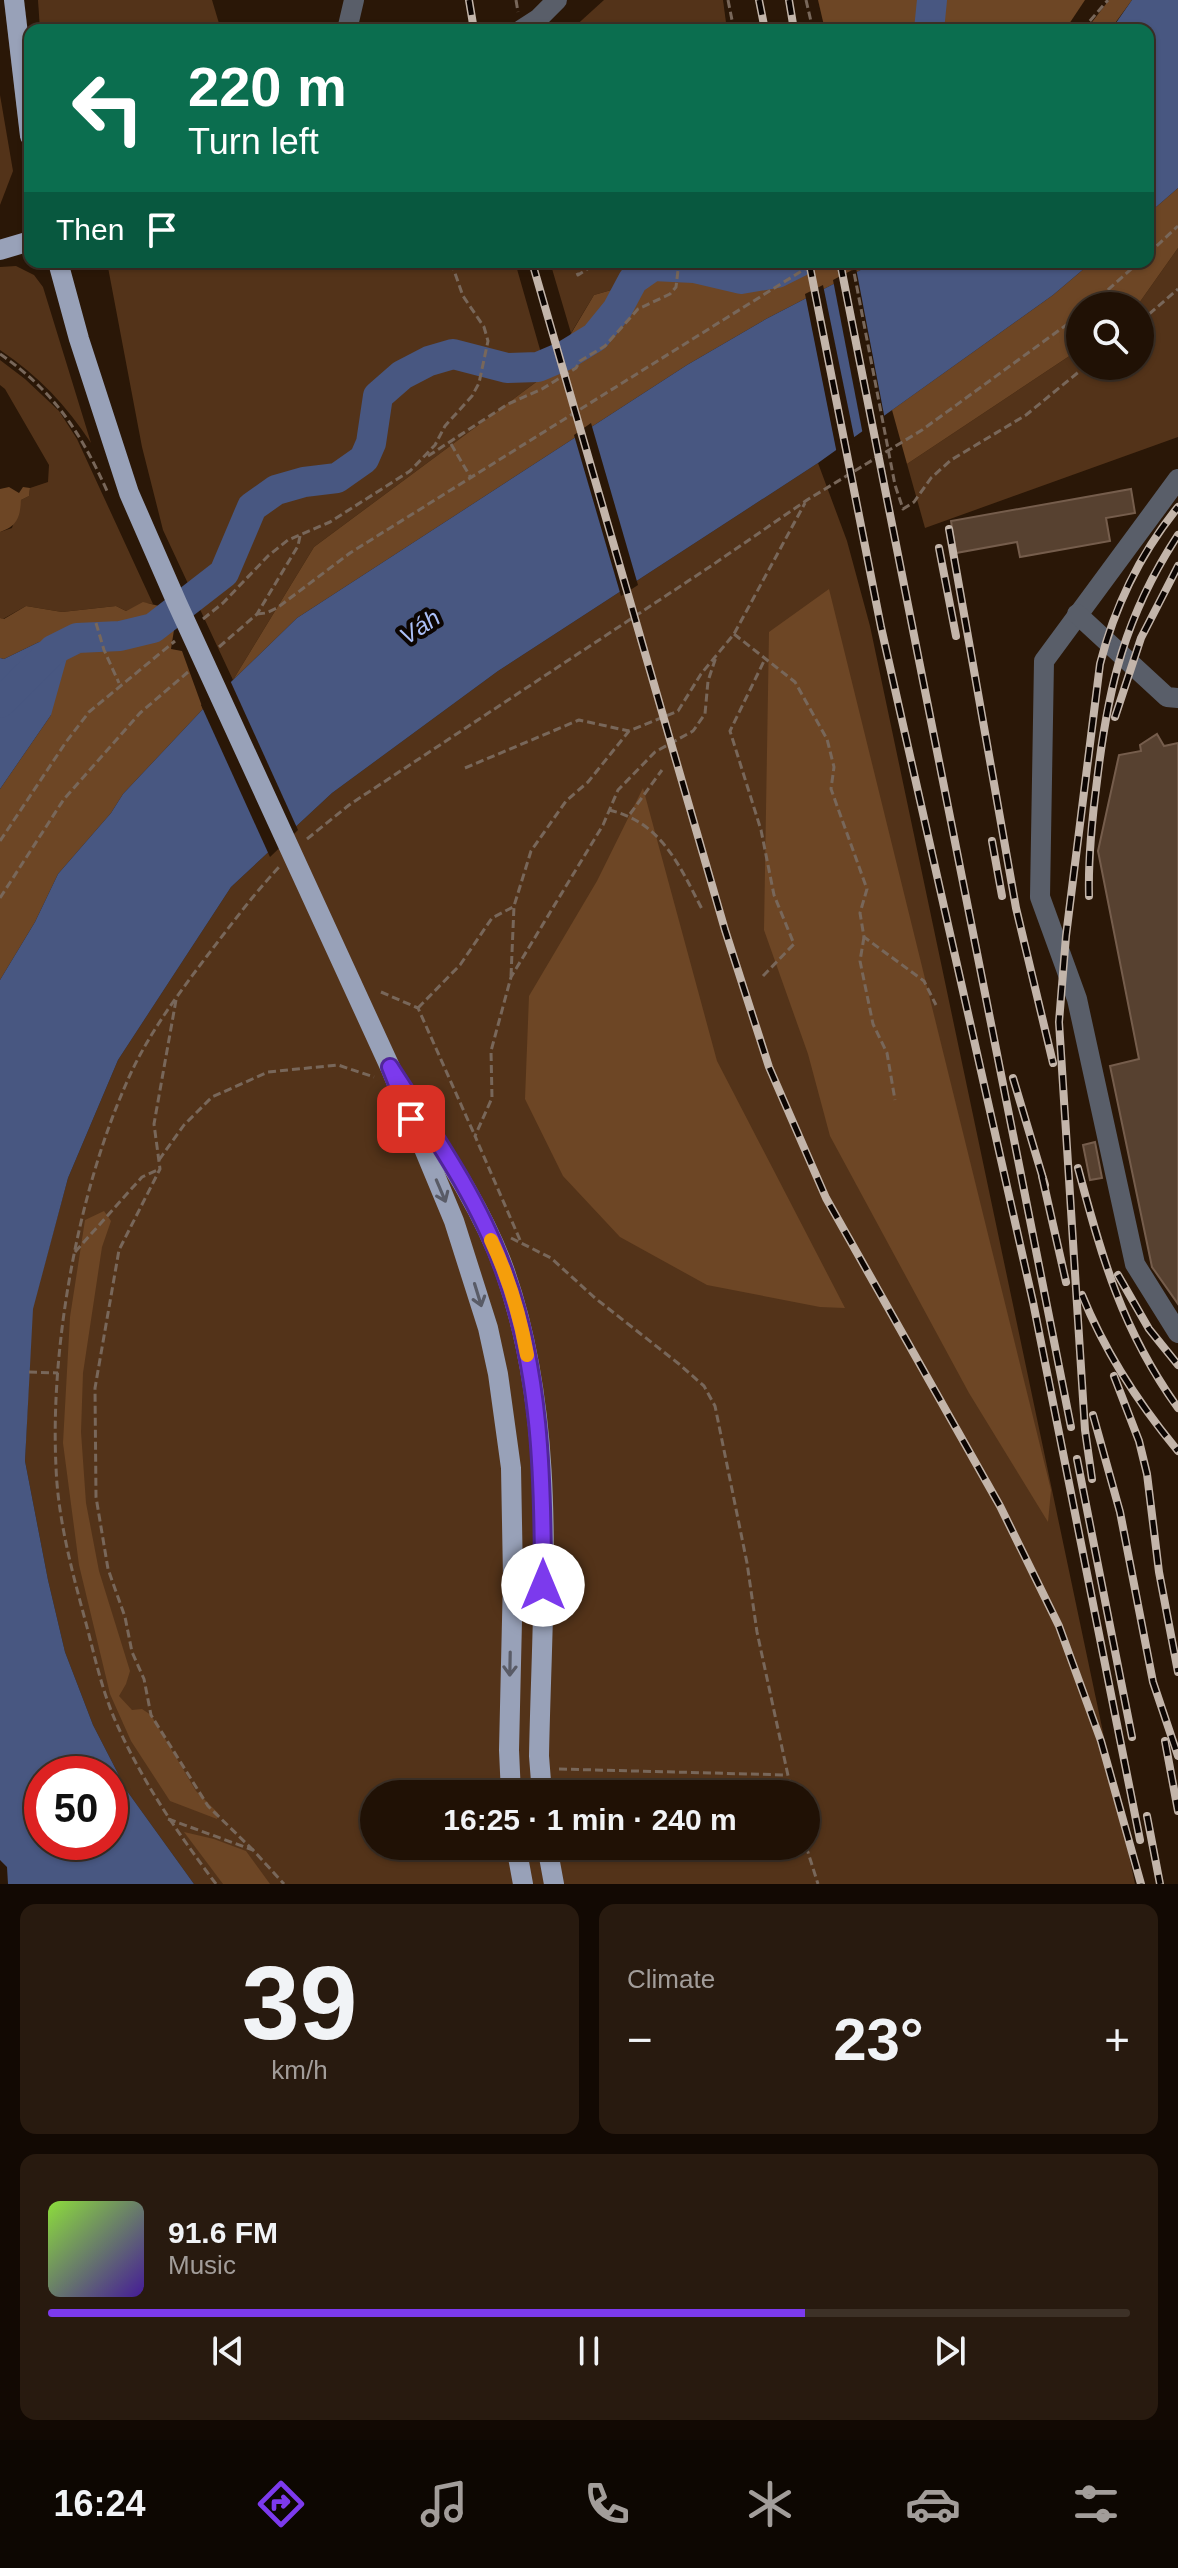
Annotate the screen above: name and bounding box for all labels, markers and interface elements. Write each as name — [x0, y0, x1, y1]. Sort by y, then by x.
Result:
text: 220 m — [188, 55, 347, 118]
icon: left — [56, 56, 160, 160]
text: Turn left — [188, 121, 319, 162]
icon: arrive — [140, 208, 184, 252]
text: Then — [56, 213, 124, 246]
map controls — [1066, 292, 1154, 380]
button: search — [1066, 292, 1154, 380]
water label: Váh — [394, 603, 445, 650]
pin — [377, 1085, 445, 1153]
icon: arrive — [389, 1097, 433, 1141]
one-way arrow — [435, 1178, 450, 1203]
one-way arrow — [471, 1282, 486, 1308]
position arrow — [501, 1543, 585, 1627]
one-way arrow — [502, 1650, 518, 1677]
speed limit sign: 50 — [24, 1756, 128, 1860]
text: 16:25 · 1 min · 240 m — [443, 1803, 737, 1836]
text: 39 — [242, 1945, 357, 2061]
text: Climate — [627, 1964, 715, 1994]
text: 23° — [833, 2006, 924, 2073]
text: − — [627, 2015, 653, 2064]
text: + — [1104, 2015, 1130, 2064]
text: km/h — [271, 2055, 328, 2085]
text: 91.6 FM — [168, 2216, 278, 2249]
text: Music — [168, 2250, 236, 2280]
icon: previous — [206, 2329, 250, 2373]
icon: pause — [567, 2329, 611, 2373]
icon: next — [928, 2329, 972, 2373]
icon: directions — [253, 2476, 309, 2532]
icon: music — [416, 2476, 472, 2532]
icon: phone — [579, 2476, 635, 2532]
icon: climate — [742, 2476, 798, 2532]
icon: car — [905, 2476, 961, 2532]
icon: filters — [1068, 2476, 1124, 2532]
text: 16:24 — [54, 2483, 146, 2524]

